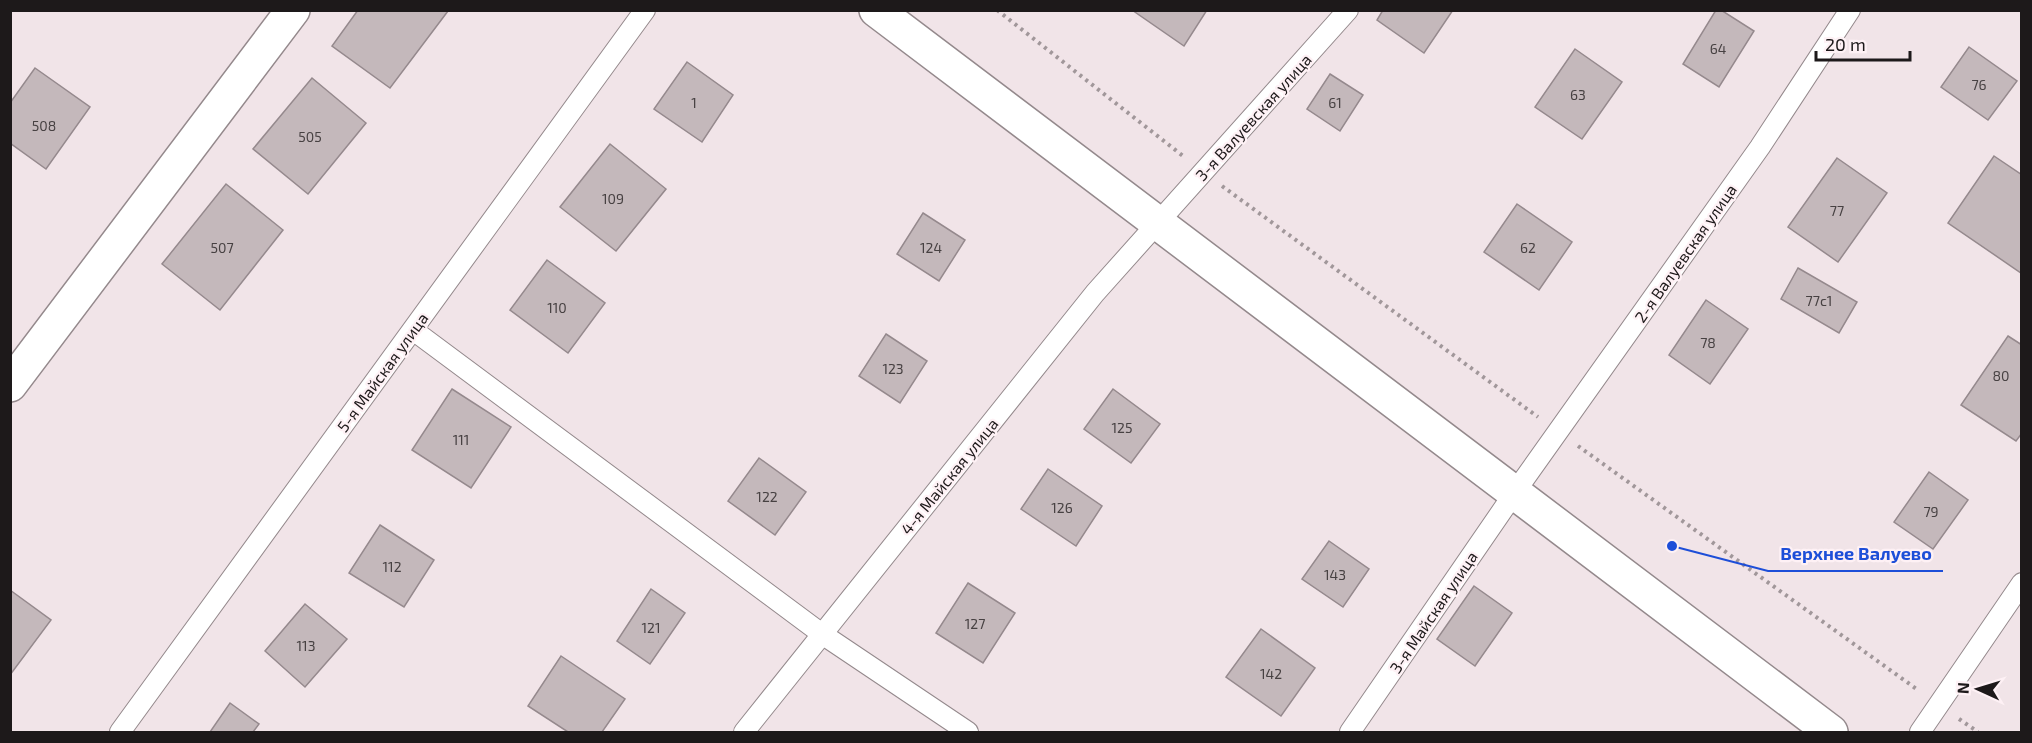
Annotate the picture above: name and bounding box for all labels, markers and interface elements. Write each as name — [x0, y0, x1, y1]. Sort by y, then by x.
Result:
scale bar — [1816, 24, 1910, 62]
text: 20 m — [1825, 33, 1866, 55]
house number: 64 — [1710, 40, 1726, 57]
street label: 3-я Валуевская улица — [1191, 50, 1316, 185]
house number: 76 — [1971, 76, 1987, 93]
house number: 63 — [1570, 86, 1586, 103]
house number: 1 — [691, 94, 697, 111]
house number: 61 — [1328, 94, 1342, 111]
house number: 508 — [32, 117, 56, 134]
house number: 505 — [298, 128, 322, 145]
street label: 2-я Валуевская улица — [1630, 180, 1741, 326]
house number: 109 — [602, 190, 624, 207]
house number: 77 — [1830, 202, 1844, 219]
house number: 507 — [210, 239, 234, 256]
house number: 124 — [920, 239, 942, 256]
house number: 62 — [1520, 239, 1536, 256]
house number: 77с1 — [1806, 292, 1832, 309]
house number: 110 — [547, 299, 567, 316]
street label: 5-я Майская улица — [332, 309, 432, 436]
house number: 78 — [1700, 334, 1716, 351]
house number: 123 — [882, 360, 904, 377]
house number: 80 — [1993, 367, 2009, 384]
street label: 4-я Майская улица — [896, 414, 1002, 538]
house number: 125 — [1112, 419, 1132, 436]
house number: 111 — [453, 431, 469, 448]
house number: 122 — [756, 488, 778, 505]
house number: 126 — [1051, 499, 1073, 516]
house number: 79 — [1923, 503, 1939, 520]
callout: Верхнее Валуево — [1768, 535, 1943, 571]
text: Верхнее Валуево — [1780, 542, 1932, 564]
street label: 3-я Майская улица — [1385, 547, 1482, 677]
house number: 112 — [382, 558, 402, 575]
house number: 143 — [1324, 566, 1346, 583]
house number: 127 — [965, 615, 985, 632]
house number: 121 — [641, 619, 661, 636]
house number: 113 — [297, 637, 315, 654]
north arrow — [1948, 659, 2008, 719]
house number: 142 — [1260, 665, 1282, 682]
text: N — [1953, 681, 1972, 694]

